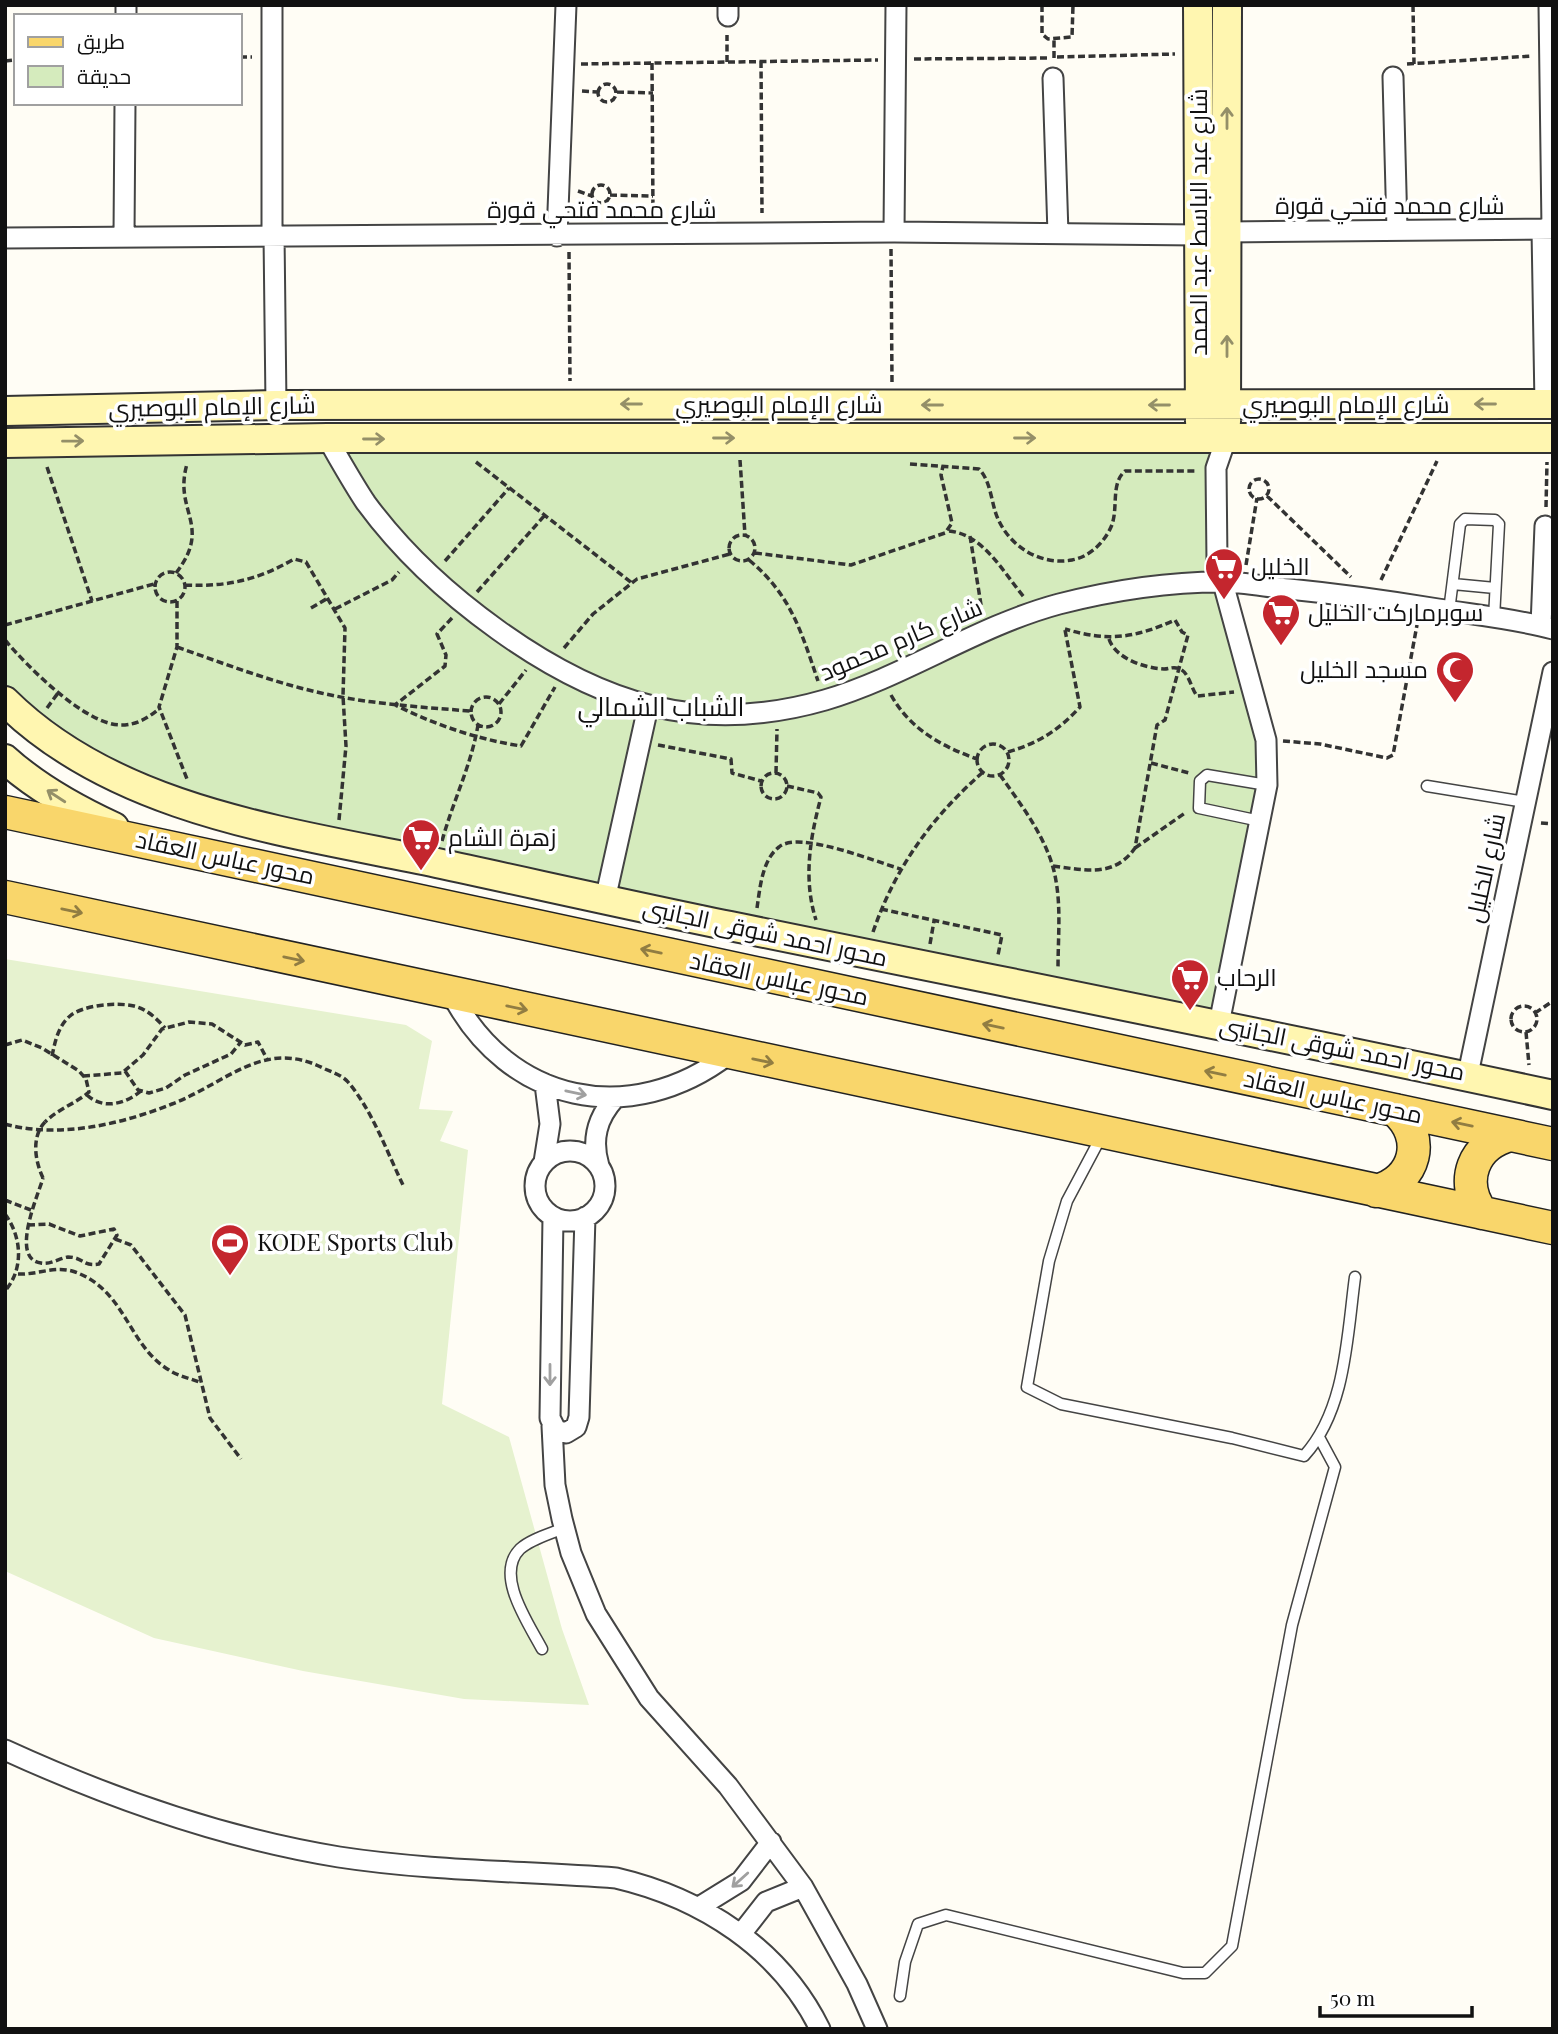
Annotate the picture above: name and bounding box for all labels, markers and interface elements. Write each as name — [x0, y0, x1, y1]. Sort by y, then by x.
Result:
legend — [14, 14, 242, 105]
text: طريق — [77, 26, 125, 55]
text: حديقة — [77, 61, 131, 89]
street label: شارع عبد الباسط عبد الصمد — [1181, 88, 1215, 356]
one-way arrow — [1220, 107, 1234, 130]
street label: شارع محمد فتحي قورة — [1275, 188, 1505, 225]
street label: شارع محمد فتحي قورة — [487, 192, 717, 229]
one-way arrow — [1220, 335, 1233, 358]
street label: شارع الإمام البوصيري — [108, 387, 316, 427]
street label: شارع الإمام البوصيري — [675, 387, 883, 423]
street label: شارع الإمام البوصيري — [1242, 387, 1450, 423]
one-way arrow — [619, 397, 642, 411]
one-way arrow — [1473, 397, 1496, 411]
one-way arrow — [920, 398, 943, 412]
one-way arrow — [1148, 398, 1171, 412]
one-way arrow — [713, 431, 736, 445]
one-way arrow — [1014, 431, 1037, 445]
one-way arrow — [363, 432, 386, 446]
one-way arrow — [62, 434, 85, 448]
supermarket icon: الخليل — [1203, 546, 1245, 601]
place label: الخليل — [1251, 549, 1310, 581]
street label: شارع كارم محمود — [814, 590, 987, 689]
supermarket icon: سوبرماركت الخليل — [1260, 592, 1302, 647]
place label: سوبرماركت الخليل — [1308, 595, 1483, 627]
mosque icon: مسجد الخليل — [1434, 649, 1476, 704]
place label: مسجد الخليل — [1300, 652, 1428, 684]
district label: الشباب الشمالي — [577, 688, 745, 728]
one-way arrow — [47, 789, 66, 804]
street label: شارع الخليل — [1457, 810, 1513, 926]
supermarket icon: زهرة الشام — [400, 817, 442, 872]
place label: زهرة الشام — [448, 820, 556, 854]
street label: محور عباس العقاد — [133, 821, 318, 891]
street label: محور احمد شوقى الجانبى — [640, 889, 891, 973]
one-way arrow — [60, 905, 83, 919]
street label: محور عباس العقاد — [687, 942, 872, 1012]
one-way arrow — [640, 944, 663, 957]
one-way arrow — [282, 953, 305, 967]
supermarket icon: الرحاب — [1169, 957, 1211, 1012]
place label: الرحاب — [1217, 960, 1277, 992]
one-way arrow — [505, 1001, 528, 1015]
street label: محور احمد شوقى الجانبى — [1217, 1008, 1468, 1087]
one-way arrow — [982, 1018, 1005, 1032]
one-way arrow — [751, 1055, 774, 1069]
street label: محور عباس العقاد — [1241, 1060, 1426, 1130]
one-way arrow — [1204, 1065, 1227, 1079]
one-way arrow — [564, 1087, 587, 1101]
one-way arrow — [1451, 1117, 1474, 1131]
sports icon: KODE Sports Club — [209, 1222, 251, 1277]
place label: KODE Sports Club — [257, 1225, 454, 1257]
one-way arrow — [543, 1363, 557, 1386]
one-way arrow — [731, 1872, 749, 1888]
scale bar — [1320, 1974, 1472, 2018]
text: 50 m — [1330, 1983, 1376, 2011]

